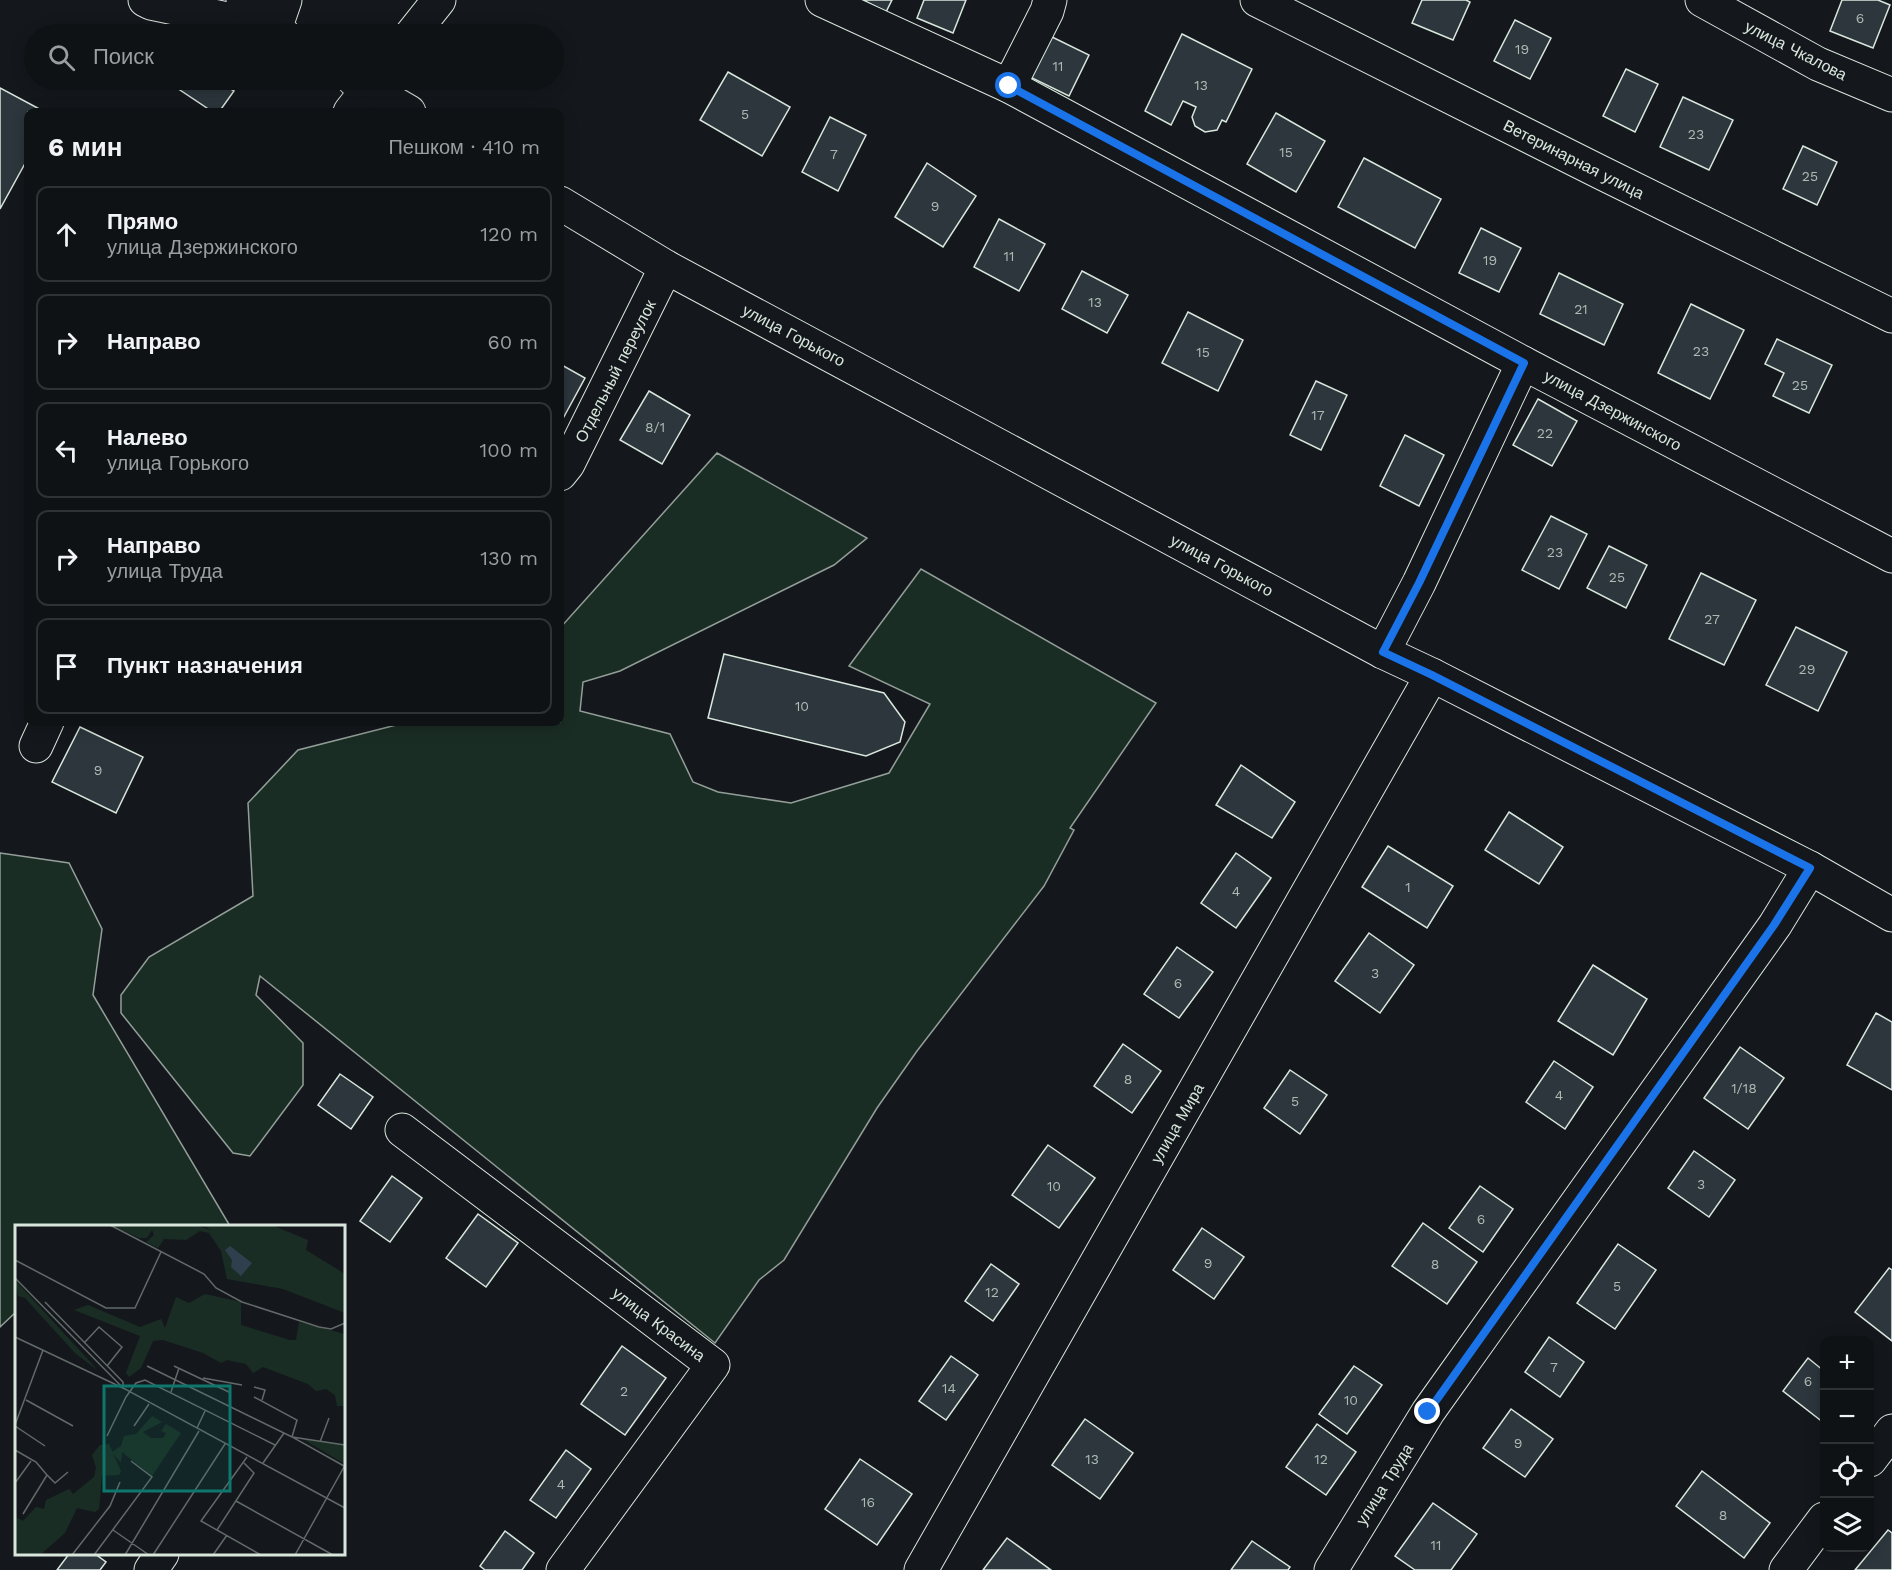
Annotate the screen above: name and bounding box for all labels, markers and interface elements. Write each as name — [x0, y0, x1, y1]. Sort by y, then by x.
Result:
house number: 6 — [1856, 10, 1864, 26]
street label: улица Чкалова — [1742, 17, 1850, 84]
search box — [24, 24, 564, 90]
icon: search — [45, 41, 78, 74]
house number: 19 — [1515, 41, 1529, 57]
text: Поиск — [93, 44, 154, 69]
house number: 11 — [1053, 58, 1063, 74]
route start — [995, 72, 1021, 98]
house number: 13 — [1194, 77, 1208, 93]
house number: 5 — [741, 106, 749, 122]
street label: Ветеринарная улица — [1500, 116, 1647, 203]
house number: 23 — [1688, 126, 1704, 142]
text: 6 мин — [48, 132, 122, 162]
text: Пешком · 410 m — [388, 135, 540, 159]
house number: 15 — [1279, 144, 1293, 160]
house number: 7 — [830, 146, 838, 162]
house number: 25 — [1802, 168, 1818, 184]
house number: 9 — [931, 198, 939, 214]
text: Прямо — [107, 209, 178, 234]
icon: ahead — [50, 218, 83, 251]
text: 120 m — [480, 222, 538, 246]
text: улица Дзержинского — [107, 235, 298, 259]
house number: 11 — [1004, 248, 1014, 264]
house number: 19 — [1483, 252, 1497, 268]
house number: 13 — [1088, 294, 1102, 310]
street label: Отдельный переулок — [571, 296, 660, 446]
street label: улица Горького — [739, 300, 848, 371]
house number: 21 — [1574, 301, 1588, 317]
icon: right — [50, 326, 83, 359]
text: Направо — [107, 329, 201, 354]
text: 60 m — [488, 330, 538, 354]
house number: 23 — [1693, 343, 1709, 359]
house number: 15 — [1196, 344, 1210, 360]
street label: улица Дзержинского — [1541, 366, 1685, 455]
house number: 25 — [1792, 377, 1808, 393]
house number: 17 — [1311, 407, 1325, 423]
house number: 8/1 — [645, 419, 665, 435]
text: Налево — [107, 425, 188, 450]
house number: 22 — [1537, 425, 1553, 441]
icon: left — [50, 434, 83, 467]
text: 100 m — [479, 438, 538, 462]
text: улица Горького — [107, 451, 249, 475]
street label: улица Горького — [1167, 530, 1276, 601]
text: Направо — [107, 533, 201, 558]
icon: right — [50, 542, 83, 575]
house number: 23 — [1547, 544, 1563, 560]
text: 130 m — [480, 546, 538, 570]
text: улица Труда — [107, 559, 223, 583]
house number: 25 — [1609, 569, 1625, 585]
house number: 27 — [1704, 611, 1720, 627]
icon: arrive — [50, 650, 83, 683]
text: Пункт назначения — [107, 653, 303, 678]
house number: 29 — [1799, 661, 1815, 677]
house number: 10 — [795, 698, 809, 714]
house number: 9 — [94, 762, 102, 778]
house number: 1 — [1405, 879, 1411, 895]
house number: 4 — [1232, 883, 1240, 899]
house number: 3 — [1371, 965, 1379, 981]
house number: 6 — [1174, 975, 1182, 991]
house number: 8 — [1124, 1071, 1132, 1087]
street label: улица Мира — [1147, 1080, 1208, 1167]
house number: 1/18 — [1731, 1080, 1757, 1096]
house number: 4 — [1555, 1087, 1563, 1103]
house number: 5 — [1291, 1093, 1299, 1109]
house number: 3 — [1697, 1176, 1705, 1192]
house number: 10 — [1047, 1178, 1061, 1194]
house number: 6 — [1477, 1211, 1485, 1227]
inset map — [15, 1225, 345, 1555]
house number: 9 — [1204, 1255, 1212, 1271]
house number: 8 — [1431, 1256, 1439, 1272]
house number: 5 — [1613, 1278, 1621, 1294]
street label: улица Красина — [609, 1283, 709, 1366]
house number: 12 — [985, 1284, 999, 1300]
map controls — [1820, 1336, 1874, 1552]
button: + — [1820, 1336, 1874, 1390]
house number: 7 — [1550, 1359, 1558, 1375]
house number: 6 — [1804, 1373, 1812, 1389]
house number: 14 — [942, 1380, 956, 1396]
house number: 2 — [620, 1383, 628, 1399]
button: − — [1820, 1390, 1874, 1444]
house number: 10 — [1344, 1392, 1358, 1408]
route end — [1414, 1398, 1440, 1424]
house number: 9 — [1514, 1435, 1522, 1451]
street label: улица Труда — [1352, 1440, 1417, 1529]
button: locate — [1820, 1444, 1874, 1498]
house number: 13 — [1085, 1451, 1099, 1467]
house number: 12 — [1314, 1451, 1328, 1467]
house number: 4 — [557, 1476, 565, 1492]
house number: 16 — [861, 1494, 875, 1510]
button: layers — [1820, 1498, 1874, 1552]
house number: 8 — [1719, 1507, 1727, 1523]
house number: 11 — [1431, 1537, 1441, 1553]

